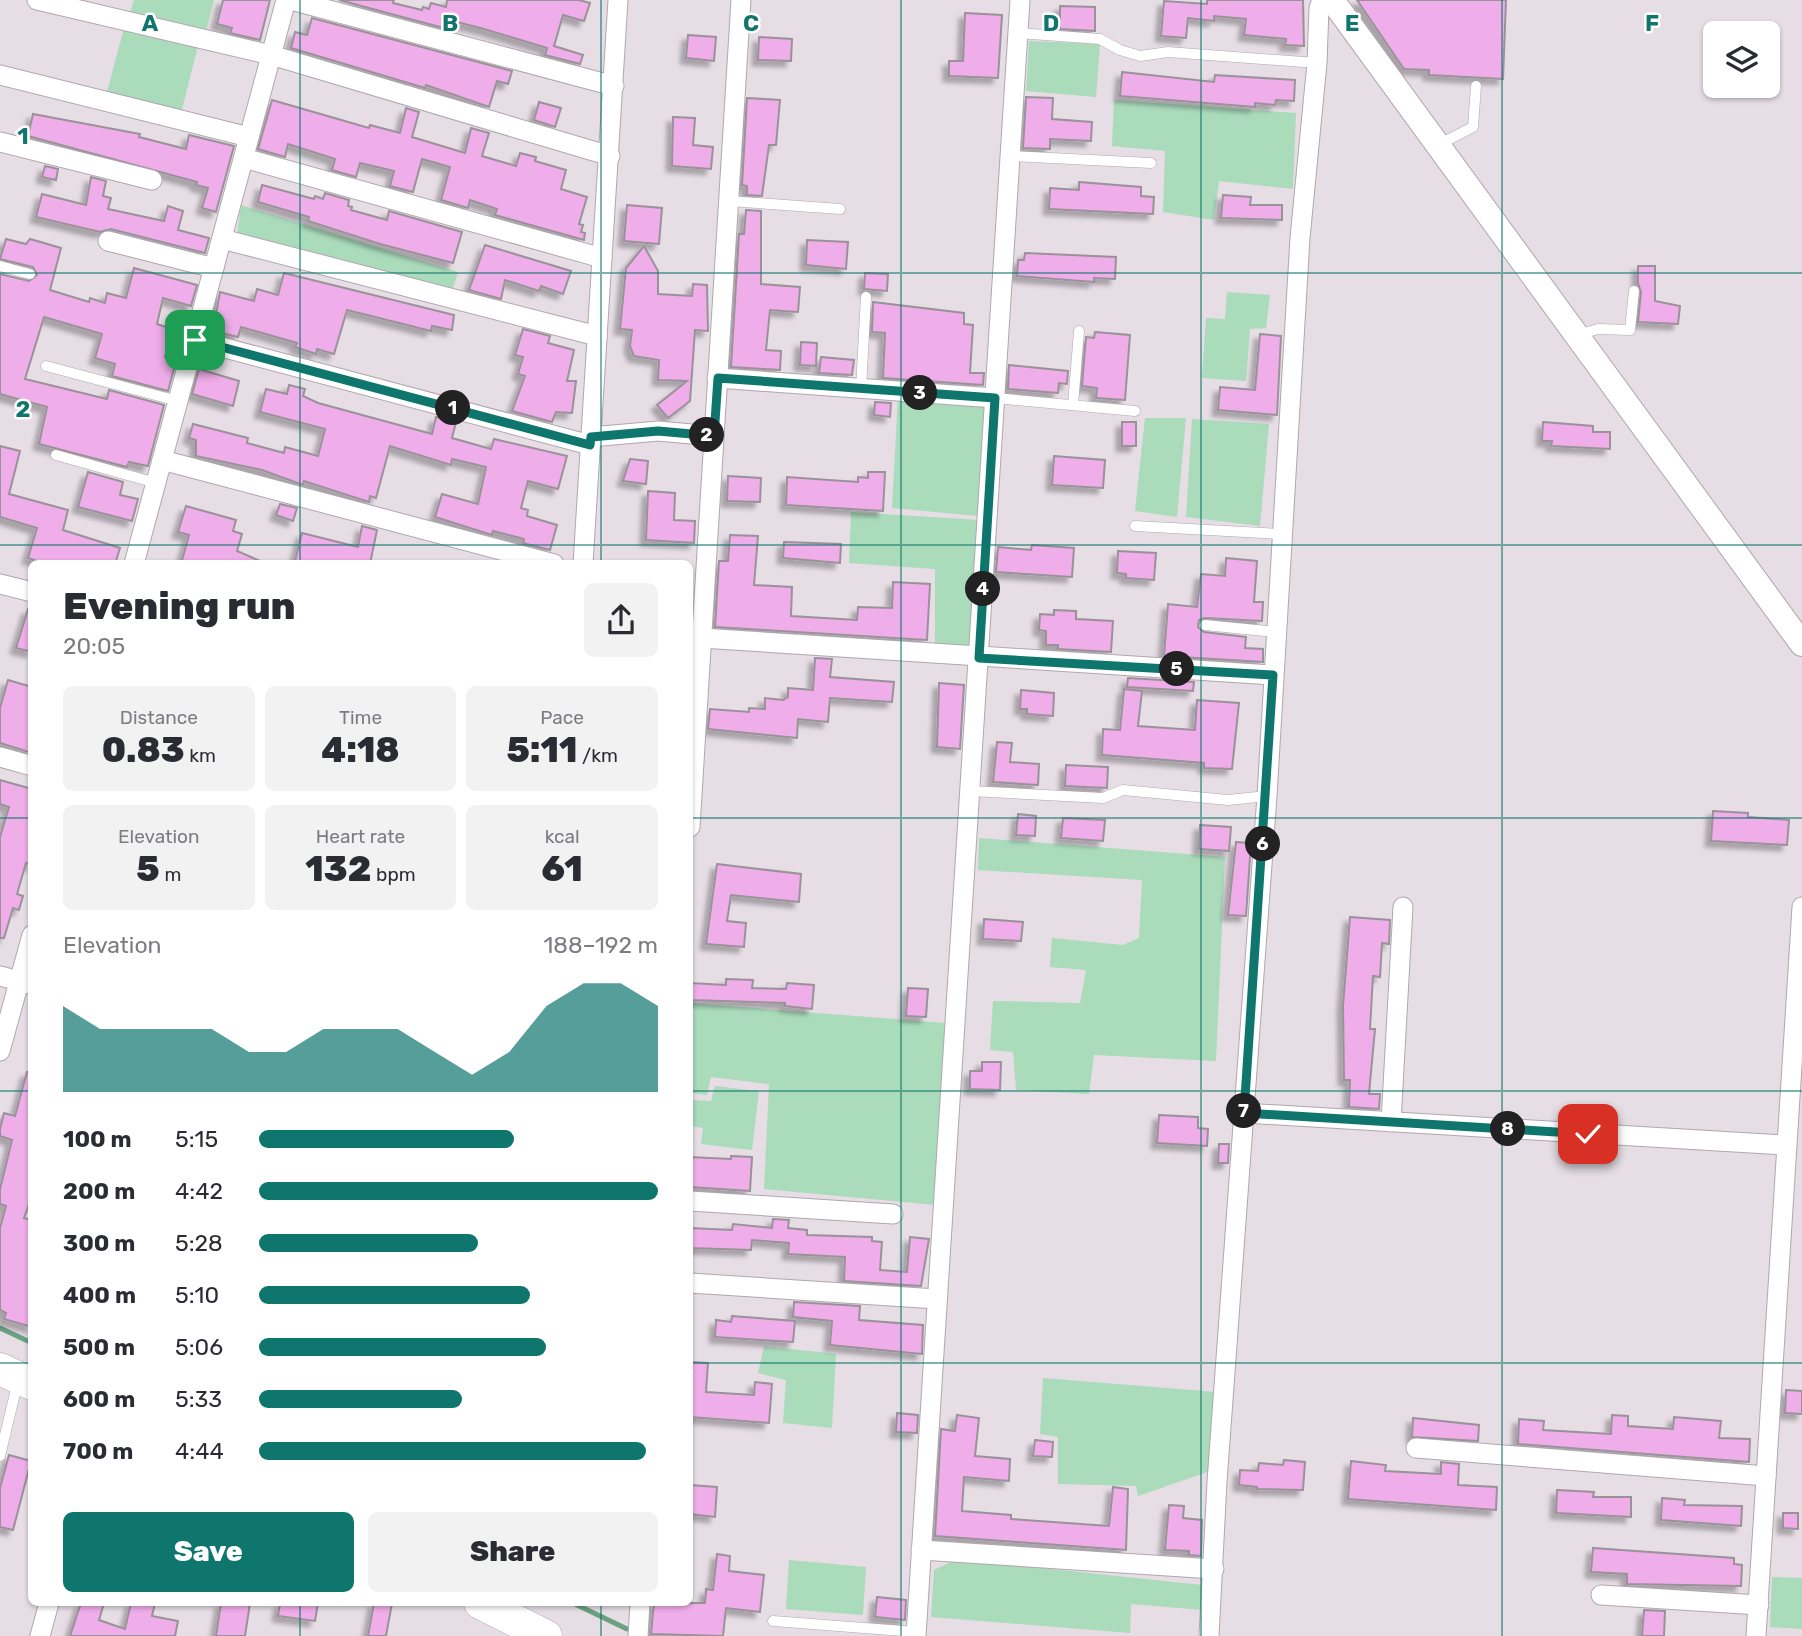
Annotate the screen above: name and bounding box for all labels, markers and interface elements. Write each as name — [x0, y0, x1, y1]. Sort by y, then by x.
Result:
text: A — [142, 9, 159, 37]
text: B — [442, 9, 458, 37]
text: C — [743, 9, 759, 37]
text: D — [1043, 9, 1059, 37]
text: E — [1345, 9, 1359, 37]
text: F — [1645, 9, 1659, 37]
map controls — [1703, 21, 1780, 98]
button: layers — [1703, 21, 1780, 98]
text: 1 — [17, 122, 29, 150]
pin — [165, 310, 225, 370]
icon: arrive — [176, 321, 214, 359]
pin: 3 — [902, 376, 937, 410]
text: 3 — [913, 381, 926, 404]
pin: 1 — [435, 390, 470, 426]
text: 2 — [16, 395, 30, 423]
text: 1 — [448, 396, 457, 419]
pin: 2 — [690, 418, 724, 452]
text: 2 — [700, 423, 713, 446]
pin: 4 — [965, 572, 1000, 606]
text: 4 — [976, 577, 989, 600]
text: Evening run — [63, 583, 296, 629]
button: share — [584, 583, 658, 657]
text: 20:05 — [63, 632, 125, 660]
pin: 5 — [1160, 652, 1194, 686]
text: 5 — [1170, 657, 1183, 680]
text: Distance — [120, 706, 198, 729]
text: Time — [339, 706, 382, 729]
text: Pace — [540, 706, 584, 729]
text: 0.83 — [102, 729, 185, 771]
text: 4:18 — [321, 729, 400, 771]
text: 5:11 — [506, 729, 577, 771]
text: km — [185, 744, 216, 767]
text: /km — [577, 744, 618, 767]
text: Elevation — [118, 825, 200, 848]
text: Heart rate — [316, 825, 405, 848]
text: kcal — [545, 825, 580, 848]
pin: 6 — [1246, 826, 1280, 862]
text: 6 — [1256, 832, 1269, 855]
text: 5 — [136, 848, 160, 890]
text: 132 — [305, 848, 371, 890]
text: 61 — [542, 848, 583, 890]
text: m — [160, 863, 181, 886]
text: bpm — [371, 863, 416, 886]
text: Elevation — [63, 931, 162, 959]
text: 188–192 m — [543, 931, 658, 959]
pin: 7 — [1226, 1094, 1262, 1128]
text: 7 — [1238, 1099, 1249, 1122]
pin — [1558, 1104, 1618, 1164]
pin: 8 — [1490, 1112, 1526, 1146]
icon: check — [1569, 1115, 1607, 1153]
text: 8 — [1501, 1117, 1514, 1140]
text: 100 m — [63, 1125, 132, 1153]
text: 5:15 — [175, 1125, 218, 1153]
text: 200 m — [63, 1177, 135, 1205]
text: 4:42 — [175, 1177, 223, 1205]
text: 300 m — [63, 1229, 135, 1257]
text: 5:28 — [175, 1229, 223, 1257]
text: 400 m — [63, 1281, 136, 1309]
text: 5:10 — [175, 1281, 219, 1309]
text: 500 m — [63, 1333, 135, 1361]
text: 5:06 — [175, 1333, 223, 1361]
text: 600 m — [63, 1385, 135, 1413]
text: 5:33 — [175, 1385, 222, 1413]
text: 700 m — [63, 1437, 133, 1465]
text: 4:44 — [175, 1437, 224, 1465]
button: Save — [63, 1512, 354, 1592]
button: Share — [368, 1512, 658, 1592]

